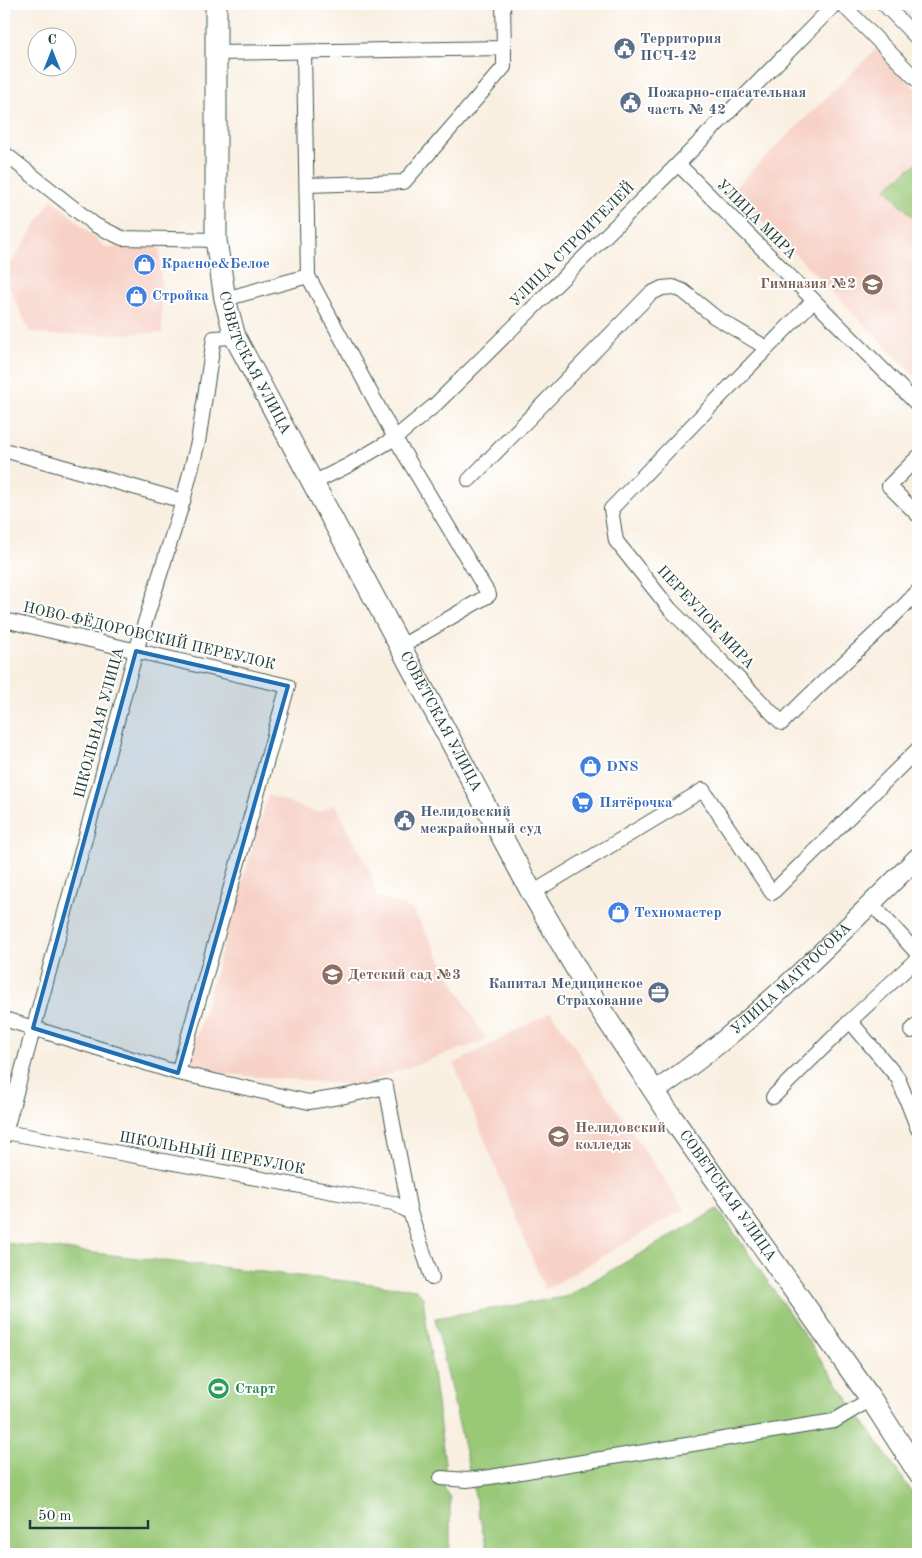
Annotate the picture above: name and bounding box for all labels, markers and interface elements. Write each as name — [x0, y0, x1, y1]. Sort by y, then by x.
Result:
north arrow — [28, 28, 78, 78]
place label: Территория ПСЧ-42 — [640, 32, 721, 64]
text: С — [47, 33, 57, 47]
public building icon: Территория ПСЧ-42 — [612, 36, 636, 60]
place label: Пожарно-спасательная часть № 42 — [647, 86, 806, 118]
public building icon: Пожарно-спасательная часть № 42 — [619, 90, 643, 114]
street label: УЛИЦА СТРОИТЕЛЕЙ — [505, 177, 638, 310]
street label: УЛИЦА МИРА — [713, 177, 799, 263]
shop icon: Красное&Белое — [133, 252, 157, 276]
place label: Красное&Белое — [161, 257, 270, 272]
school or university icon: Гимназия №2 — [860, 272, 884, 296]
place label: Гимназия №2 — [760, 277, 856, 292]
shop icon: Стройка — [124, 284, 148, 308]
place label: Стройка — [152, 289, 209, 304]
street label: СОВЕТСКАЯ УЛИЦА — [216, 290, 293, 437]
street label: ПЕРЕУЛОК МИРА — [653, 564, 757, 673]
street label: НОВО-ФЁДОРОВСКИЙ ПЕРЕУЛОК — [21, 597, 278, 673]
street label: ШКОЛЬНАЯ УЛИЦА — [73, 645, 128, 800]
street label: СОВЕТСКАЯ УЛИЦА — [397, 649, 484, 795]
shop icon: DNS — [578, 755, 602, 779]
place label: DNS — [606, 760, 639, 775]
supermarket icon: Пятёрочка — [571, 791, 595, 815]
place label: Пятёрочка — [599, 796, 673, 811]
place label: Нелидовский межрайонный суд — [420, 805, 542, 837]
public building icon: Нелидовский межрайонный суд — [392, 809, 416, 833]
shop icon: Техномастер — [606, 901, 630, 925]
place label: Техномастер — [634, 906, 722, 921]
street label: УЛИЦА МАТРОСОВА — [728, 920, 854, 1038]
school or university icon: Детский сад №3 — [320, 963, 344, 987]
place label: Детский сад №3 — [348, 968, 461, 983]
place label: Капитал Медицинское Страхование — [488, 977, 643, 1009]
office icon: Капитал Медицинское Страхование — [647, 981, 671, 1005]
place label: Нелидовский колледж — [575, 1121, 666, 1153]
school or university icon: Нелидовский колледж — [547, 1125, 571, 1149]
street label: ШКОЛЬНЫЙ ПЕРЕУЛОК — [118, 1126, 307, 1178]
street label: СОВЕТСКАЯ УЛИЦА — [676, 1128, 779, 1265]
sports icon: Старт — [207, 1377, 231, 1401]
place label: Старт — [235, 1382, 275, 1397]
scale bar — [30, 1498, 148, 1530]
text: 50 m — [38, 1509, 72, 1524]

